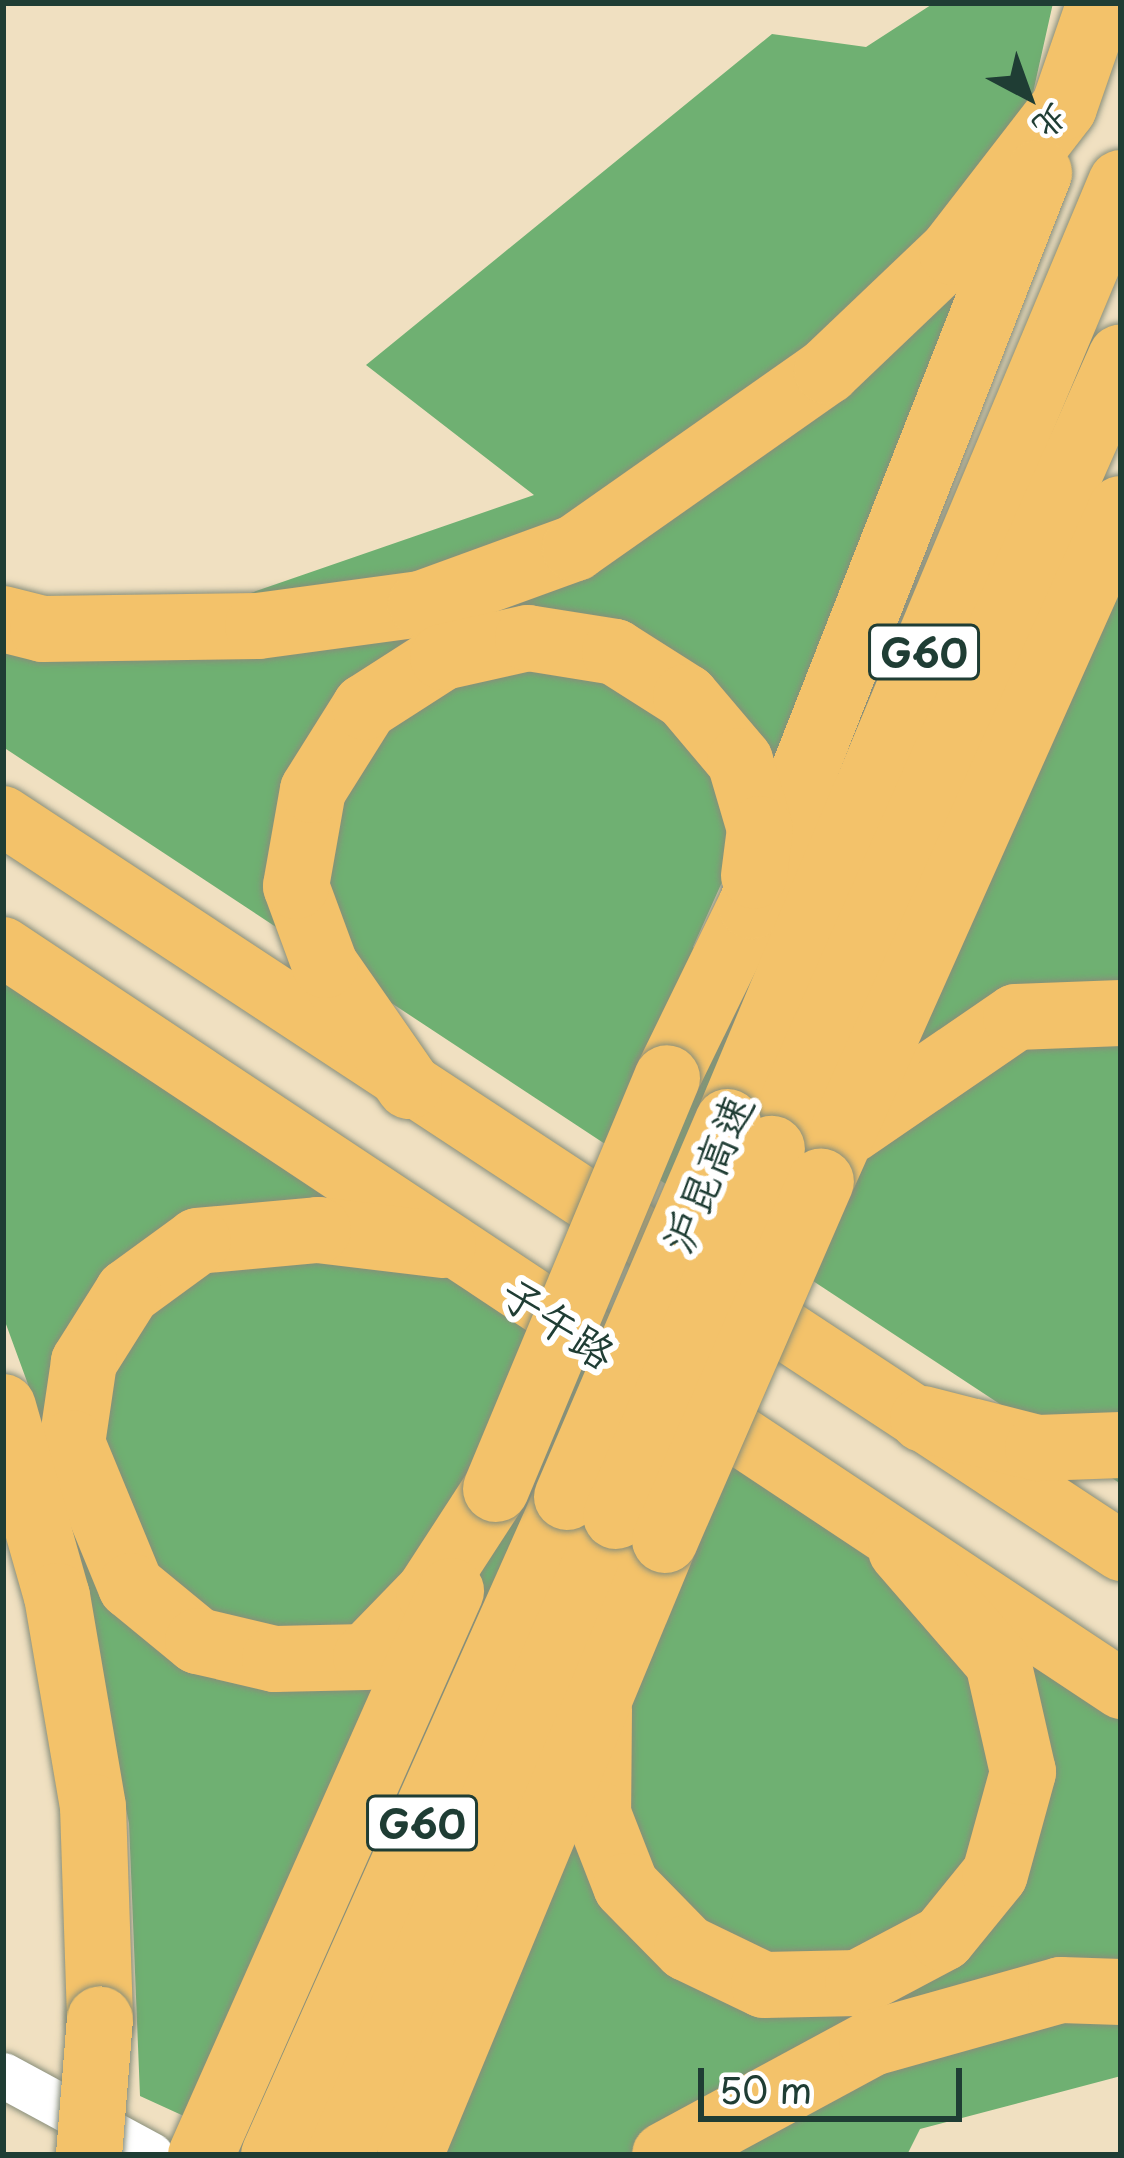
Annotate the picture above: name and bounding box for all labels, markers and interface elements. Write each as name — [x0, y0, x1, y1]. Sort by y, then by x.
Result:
north arrow — [968, 36, 1088, 156]
text: 北 — [1023, 93, 1080, 153]
road number: G60 — [867, 619, 981, 685]
street label: 沪昆高速 — [650, 1086, 762, 1260]
street label: 子午路 — [493, 1266, 625, 1378]
road number: G60 — [365, 1790, 479, 1856]
scale bar — [704, 2044, 968, 2118]
text: 50 m — [719, 2062, 812, 2116]

